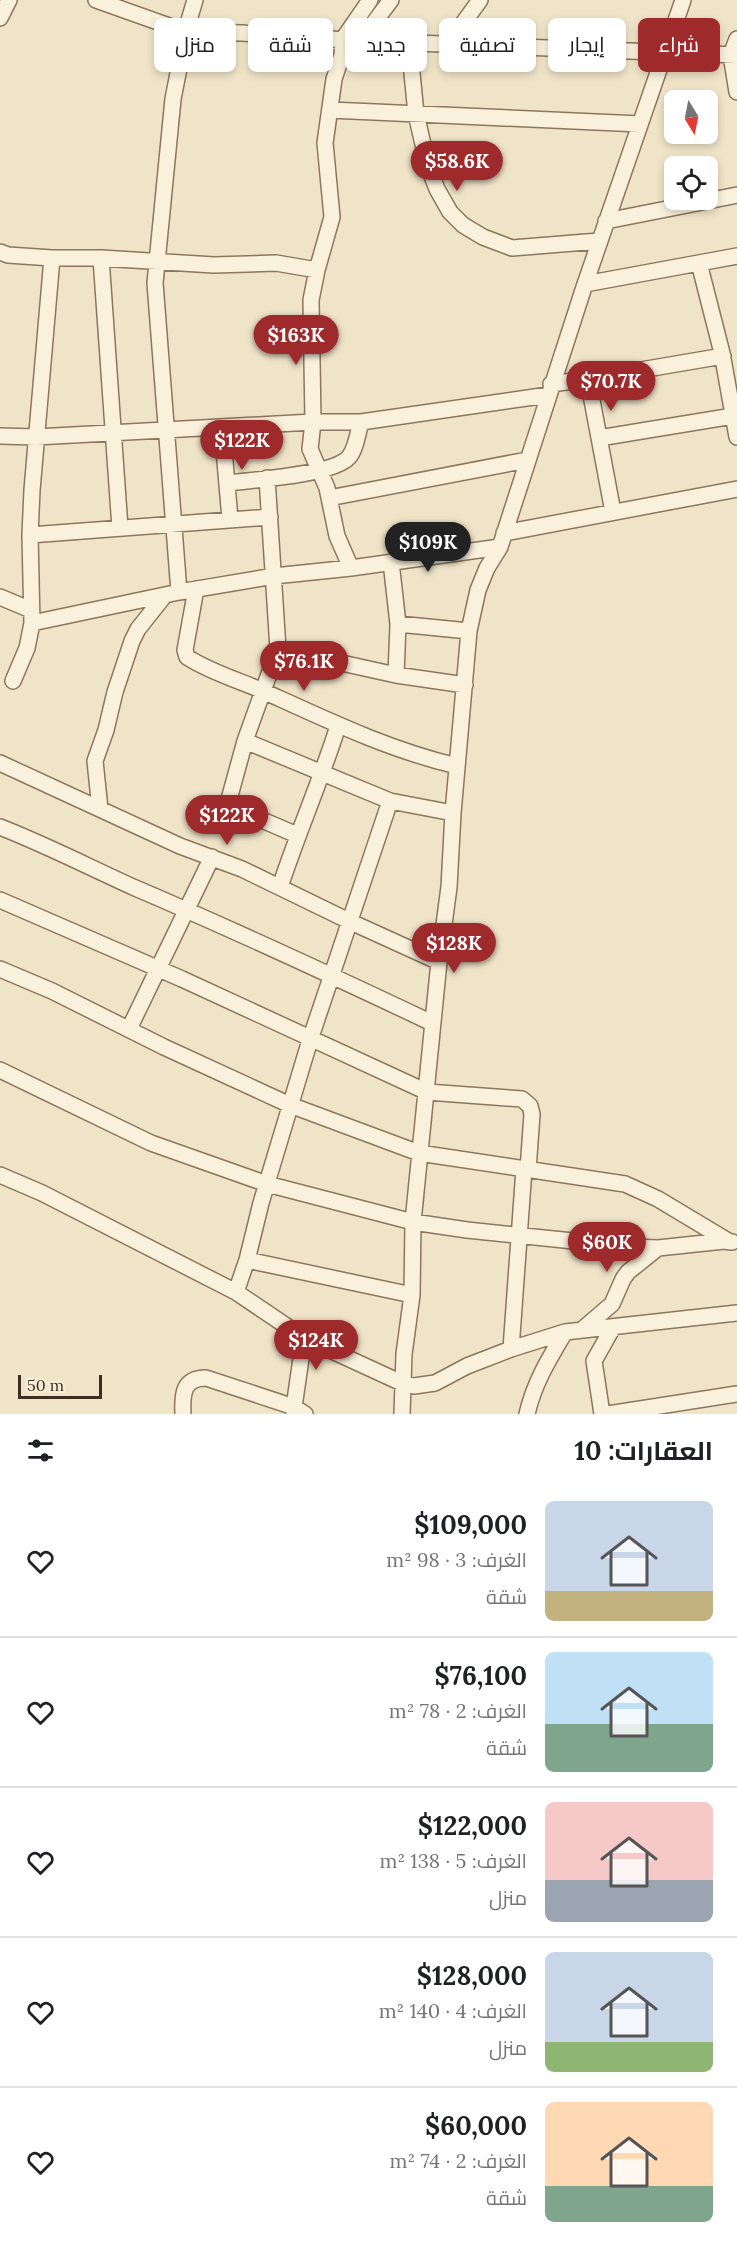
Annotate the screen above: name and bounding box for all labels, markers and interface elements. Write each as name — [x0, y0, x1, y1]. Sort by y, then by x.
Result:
chip: منزل — [154, 18, 236, 72]
chip: شقة — [248, 18, 333, 72]
chip: جديد — [345, 18, 427, 72]
chip: تصفية — [439, 18, 536, 72]
chip: إيجار — [548, 18, 626, 72]
chip: شراء — [638, 18, 720, 72]
north arrow — [664, 90, 718, 144]
map controls — [664, 90, 718, 210]
pin: $58.6K — [408, 141, 506, 192]
text: $58.6K — [425, 148, 489, 173]
button: locate — [664, 156, 718, 210]
pin: $163K — [254, 315, 338, 366]
text: $163K — [268, 322, 324, 347]
pin: $70.7K — [562, 361, 660, 412]
text: $70.7K — [580, 368, 642, 393]
pin: $122K — [200, 420, 284, 471]
text: $122K — [214, 427, 270, 452]
pin: $109K — [386, 522, 470, 573]
text: $109K — [399, 529, 457, 554]
pin: $76.1K — [255, 641, 353, 692]
text: $76.1K — [274, 648, 334, 673]
pin: $122K — [185, 795, 269, 846]
text: $122K — [199, 802, 255, 827]
pin: $128K — [412, 923, 496, 974]
text: $128K — [426, 930, 482, 955]
pin: $60K — [571, 1222, 643, 1273]
text: $60K — [582, 1229, 632, 1254]
pin: $124K — [274, 1320, 358, 1371]
text: $124K — [288, 1327, 344, 1352]
scale bar — [18, 1372, 102, 1400]
text: 50 m — [27, 1375, 64, 1395]
icon: filters — [24, 1434, 57, 1467]
text: العقارات: 10 — [574, 1434, 713, 1467]
text: $109,000 — [414, 1508, 527, 1541]
icon: home — [593, 1525, 665, 1597]
icon: heart — [24, 1545, 57, 1578]
text: الغرف: 3 · 98 m² — [386, 1547, 527, 1572]
text: شقة — [486, 1584, 527, 1609]
text: $76,100 — [434, 1659, 527, 1692]
icon: home — [593, 1676, 665, 1748]
icon: heart — [24, 1696, 57, 1729]
text: الغرف: 2 · 78 m² — [389, 1698, 527, 1723]
text: شقة — [486, 1735, 527, 1760]
text: $122,000 — [418, 1809, 527, 1842]
icon: home — [593, 1826, 665, 1898]
icon: heart — [24, 1846, 57, 1879]
text: الغرف: 5 · 138 m² — [380, 1848, 527, 1873]
text: منزل — [489, 1885, 527, 1910]
text: $128,000 — [417, 1959, 527, 1992]
icon: home — [593, 1976, 665, 2048]
icon: heart — [24, 1996, 57, 2029]
text: الغرف: 4 · 140 m² — [379, 1998, 527, 2023]
text: منزل — [489, 2035, 527, 2060]
text: $60,000 — [425, 2109, 527, 2142]
icon: home — [593, 2126, 665, 2198]
icon: heart — [24, 2146, 57, 2179]
text: الغرف: 2 · 74 m² — [390, 2148, 527, 2173]
text: شقة — [486, 2185, 527, 2210]

